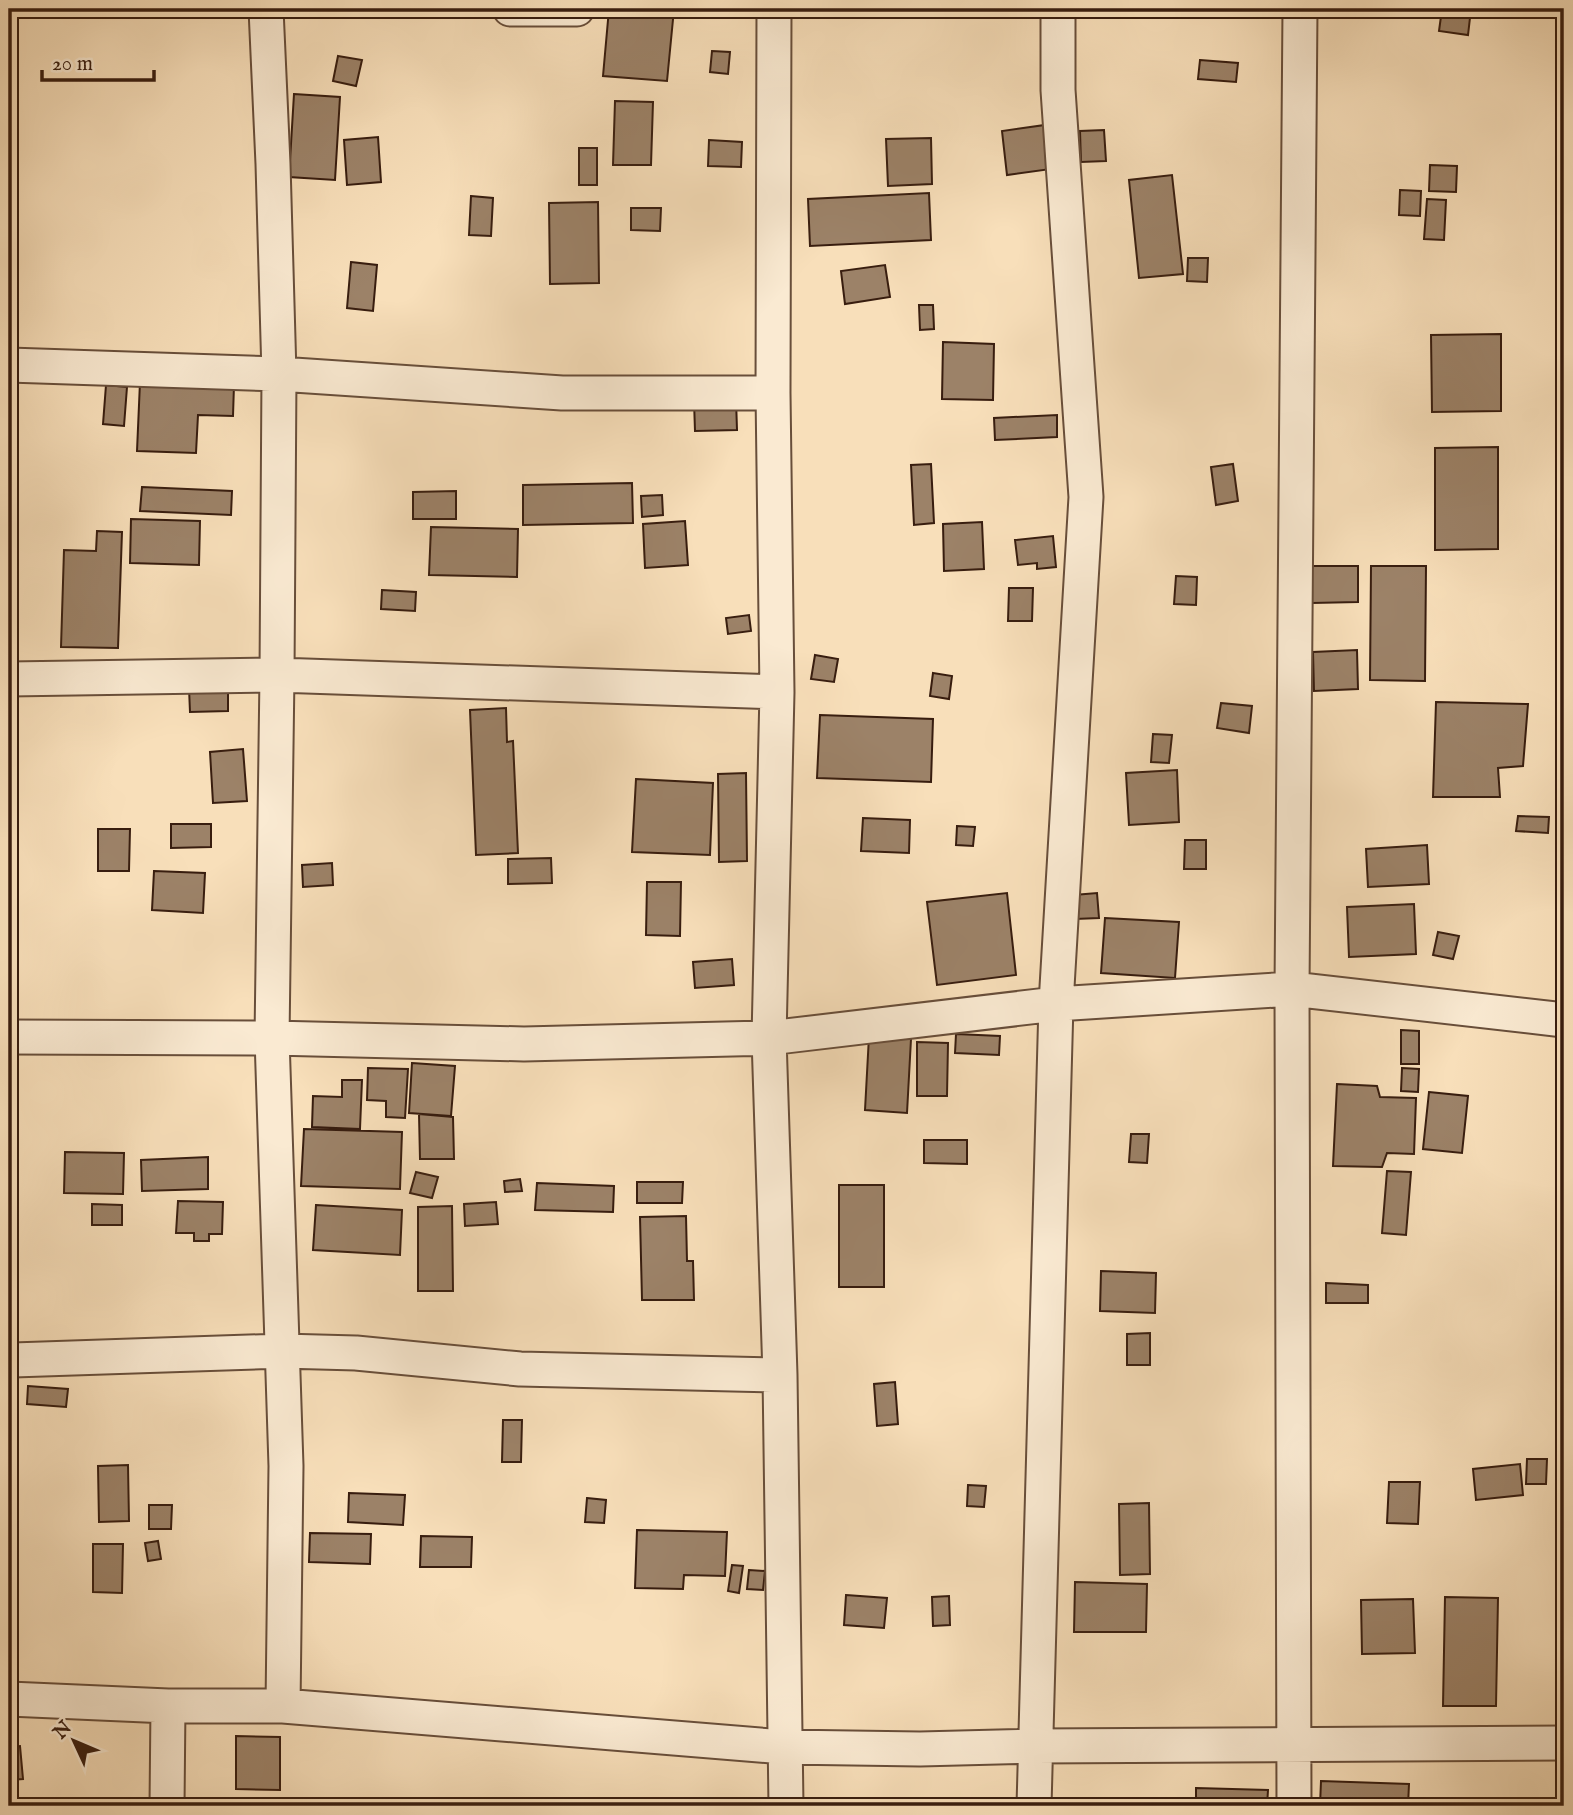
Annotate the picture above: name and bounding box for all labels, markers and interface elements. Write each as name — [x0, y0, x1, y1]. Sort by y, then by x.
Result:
scale bar — [42, 38, 154, 82]
text: 20 m — [52, 51, 93, 78]
north arrow — [38, 1706, 108, 1776]
text: N — [48, 1716, 78, 1746]

